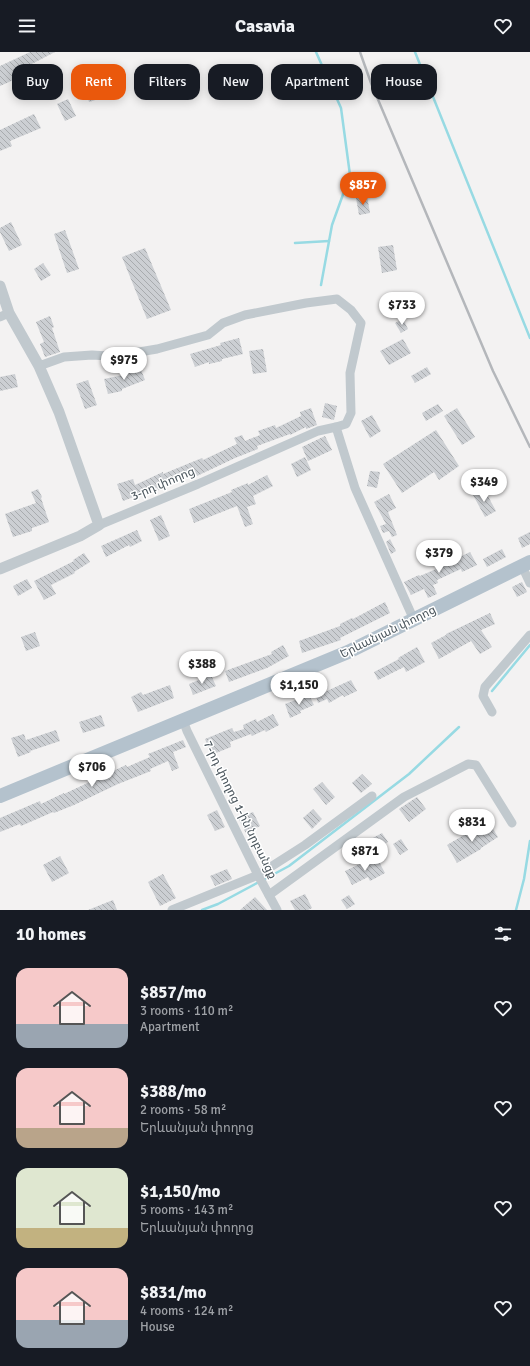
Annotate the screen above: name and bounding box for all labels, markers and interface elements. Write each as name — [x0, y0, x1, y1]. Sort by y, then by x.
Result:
icon: menu — [16, 15, 38, 37]
text: Casavia — [235, 15, 295, 37]
icon: heart — [492, 15, 514, 37]
chip: Buy — [12, 64, 63, 100]
chip: Rent — [71, 64, 126, 100]
chip: Filters — [134, 64, 200, 100]
chip: New — [208, 64, 263, 100]
chip: Apartment — [271, 64, 363, 100]
chip: House — [371, 64, 437, 100]
pin: $857 — [339, 172, 387, 206]
text: $857 — [349, 177, 377, 193]
pin: $733 — [378, 292, 426, 326]
text: $733 — [388, 297, 416, 313]
pin: $975 — [100, 347, 148, 381]
text: $975 — [110, 352, 138, 368]
street label: 3-րդ փողոց — [129, 464, 197, 504]
pin: $349 — [460, 469, 508, 503]
text: $349 — [470, 474, 498, 490]
pin: $379 — [415, 540, 463, 574]
text: $379 — [425, 545, 453, 561]
street label: Երևանյան փողոց — [338, 602, 438, 662]
pin: $388 — [178, 651, 226, 685]
text: $388 — [188, 656, 216, 672]
pin: $1,150 — [266, 672, 332, 706]
text: $1,150 — [280, 677, 318, 693]
street label: 7-րդ փողոց 1-ին նրբանցք — [200, 739, 280, 881]
pin: $706 — [68, 754, 116, 788]
text: $706 — [78, 759, 106, 775]
pin: $831 — [448, 809, 496, 843]
text: $831 — [458, 814, 486, 830]
pin: $871 — [341, 838, 389, 872]
text: $871 — [351, 843, 379, 859]
icon: filters — [492, 923, 514, 945]
text: 10 homes — [16, 924, 86, 945]
text: $857/mo — [140, 982, 206, 1003]
icon: home — [48, 984, 96, 1032]
icon: heart — [492, 997, 514, 1019]
text: 3 rooms · 110 m² — [140, 1003, 233, 1019]
text: Apartment — [140, 1019, 200, 1035]
text: $388/mo — [140, 1081, 206, 1102]
icon: home — [48, 1084, 96, 1132]
icon: heart — [492, 1097, 514, 1119]
text: 2 rooms · 58 m² — [140, 1102, 226, 1118]
text: Երևանյան փողոց — [140, 1120, 254, 1136]
text: $1,150/mo — [140, 1181, 220, 1202]
icon: home — [48, 1184, 96, 1232]
icon: heart — [492, 1197, 514, 1219]
text: 5 rooms · 143 m² — [140, 1202, 233, 1218]
text: Երևանյան փողոց — [140, 1220, 254, 1236]
text: $831/mo — [140, 1282, 206, 1303]
icon: home — [48, 1284, 96, 1332]
icon: heart — [492, 1297, 514, 1319]
text: 4 rooms · 124 m² — [140, 1303, 233, 1319]
text: House — [140, 1319, 175, 1335]

